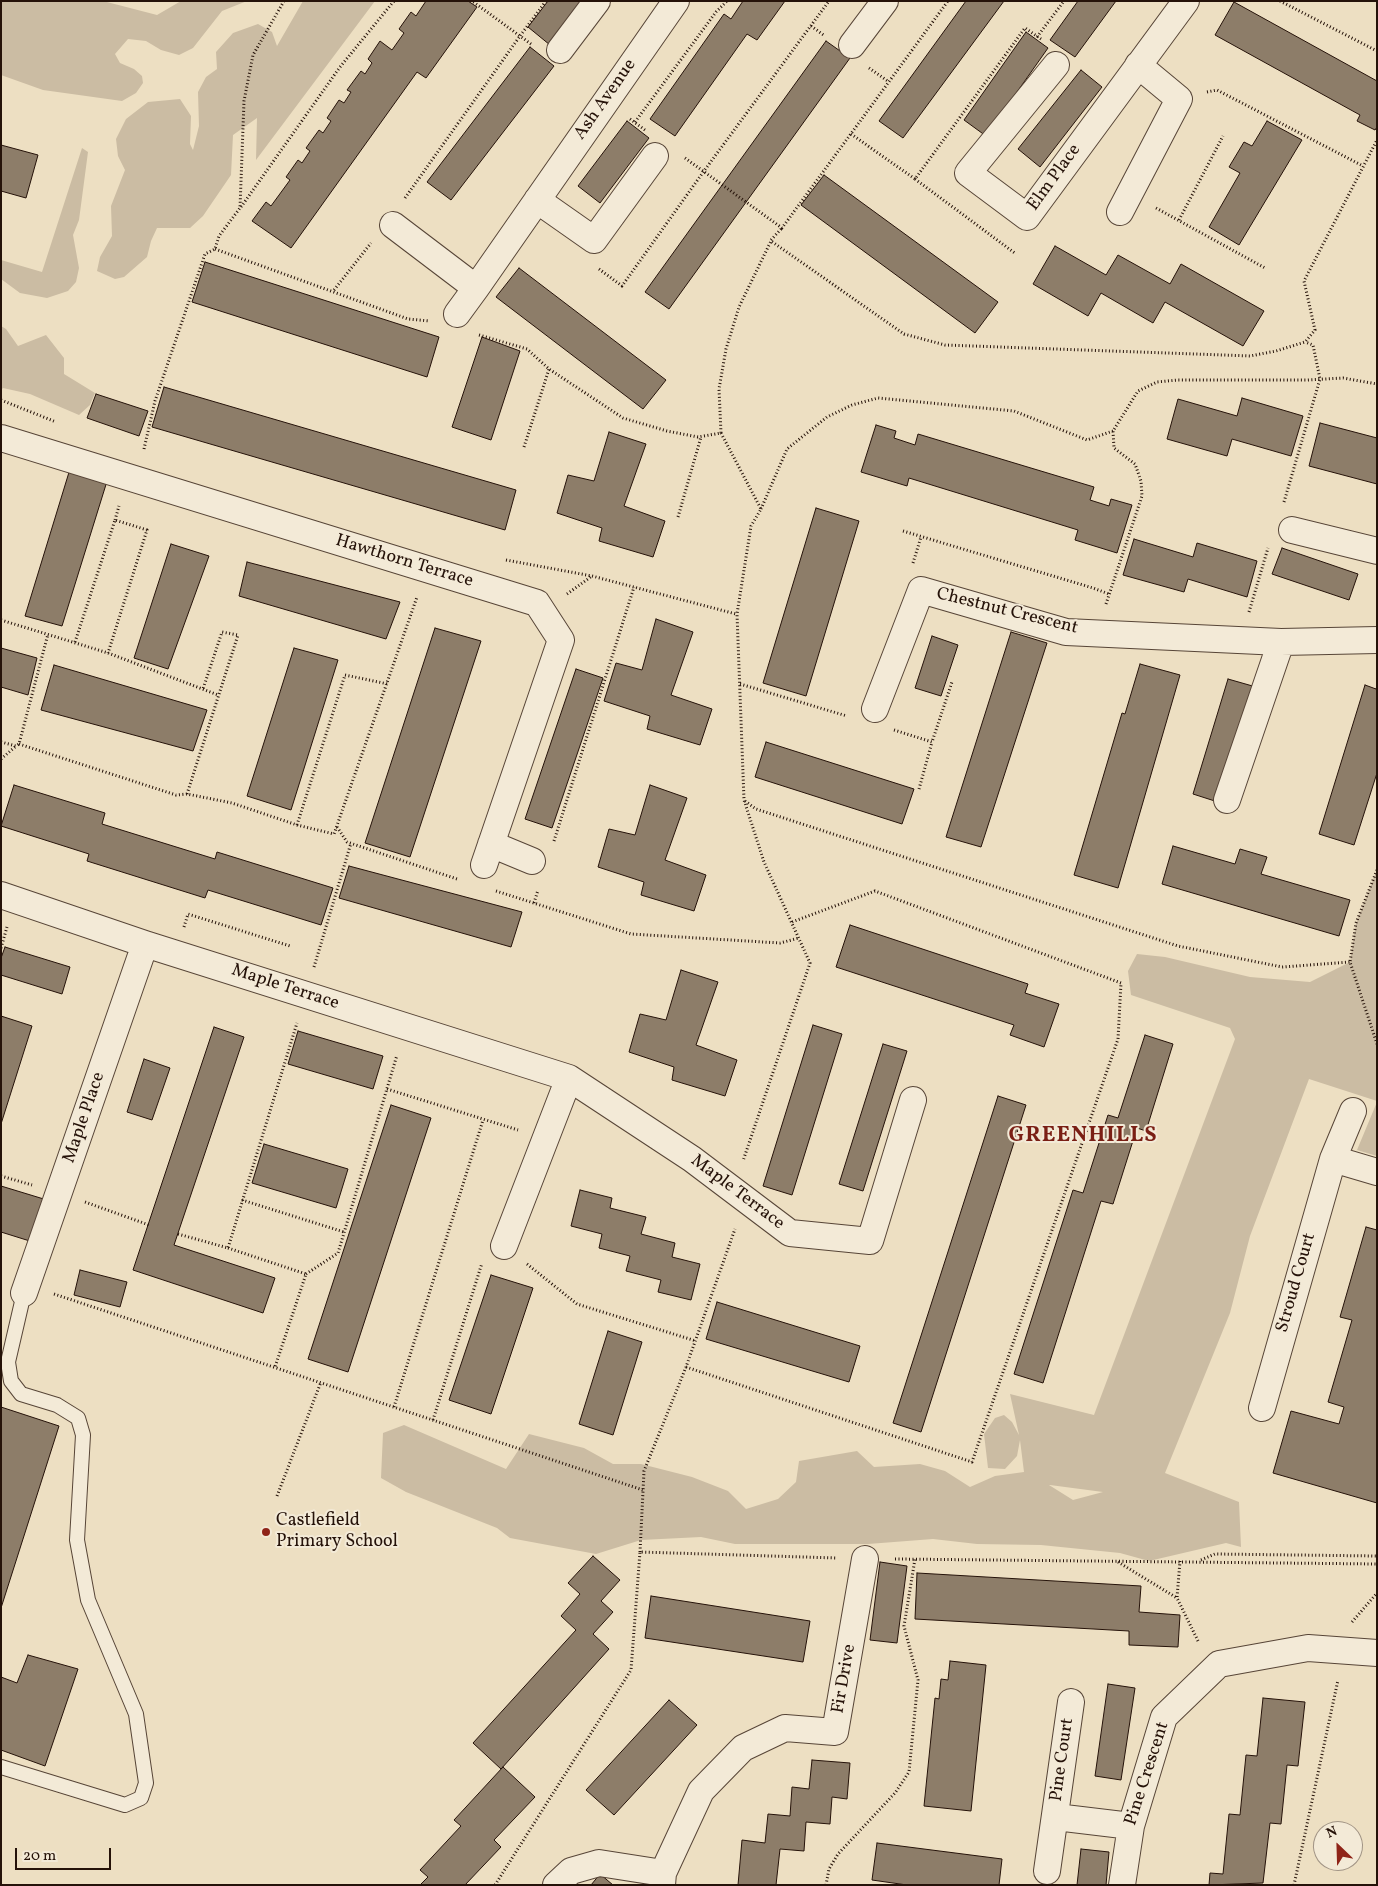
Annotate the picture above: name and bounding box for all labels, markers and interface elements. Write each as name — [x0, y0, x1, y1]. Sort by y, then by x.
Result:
street label: Ash Avenue — [570, 55, 642, 145]
street label: Elm Place — [1024, 140, 1086, 216]
street label: Hawthorn Terrace — [333, 531, 475, 593]
street label: Chestnut Crescent — [934, 584, 1080, 640]
street label: Maple Terrace — [228, 960, 342, 1016]
street label: Maple Place — [59, 1070, 111, 1166]
district label: GREENHILLS — [1007, 1124, 1159, 1150]
street label: Maple Terrace — [686, 1151, 788, 1235]
street label: Stroud Court — [1272, 1231, 1322, 1335]
place label: Castlefield Primary School — [276, 1511, 398, 1554]
marker: Castlefield Primary School — [260, 1526, 272, 1538]
street label: Fir Drive — [828, 1643, 862, 1715]
street label: Pine Court — [1046, 1717, 1080, 1803]
street label: Pine Crescent — [1121, 1719, 1175, 1829]
north arrow — [1313, 1821, 1363, 1871]
text: N — [1324, 1822, 1341, 1844]
scale bar — [18, 1838, 114, 1870]
text: 20 m — [23, 1846, 56, 1867]

